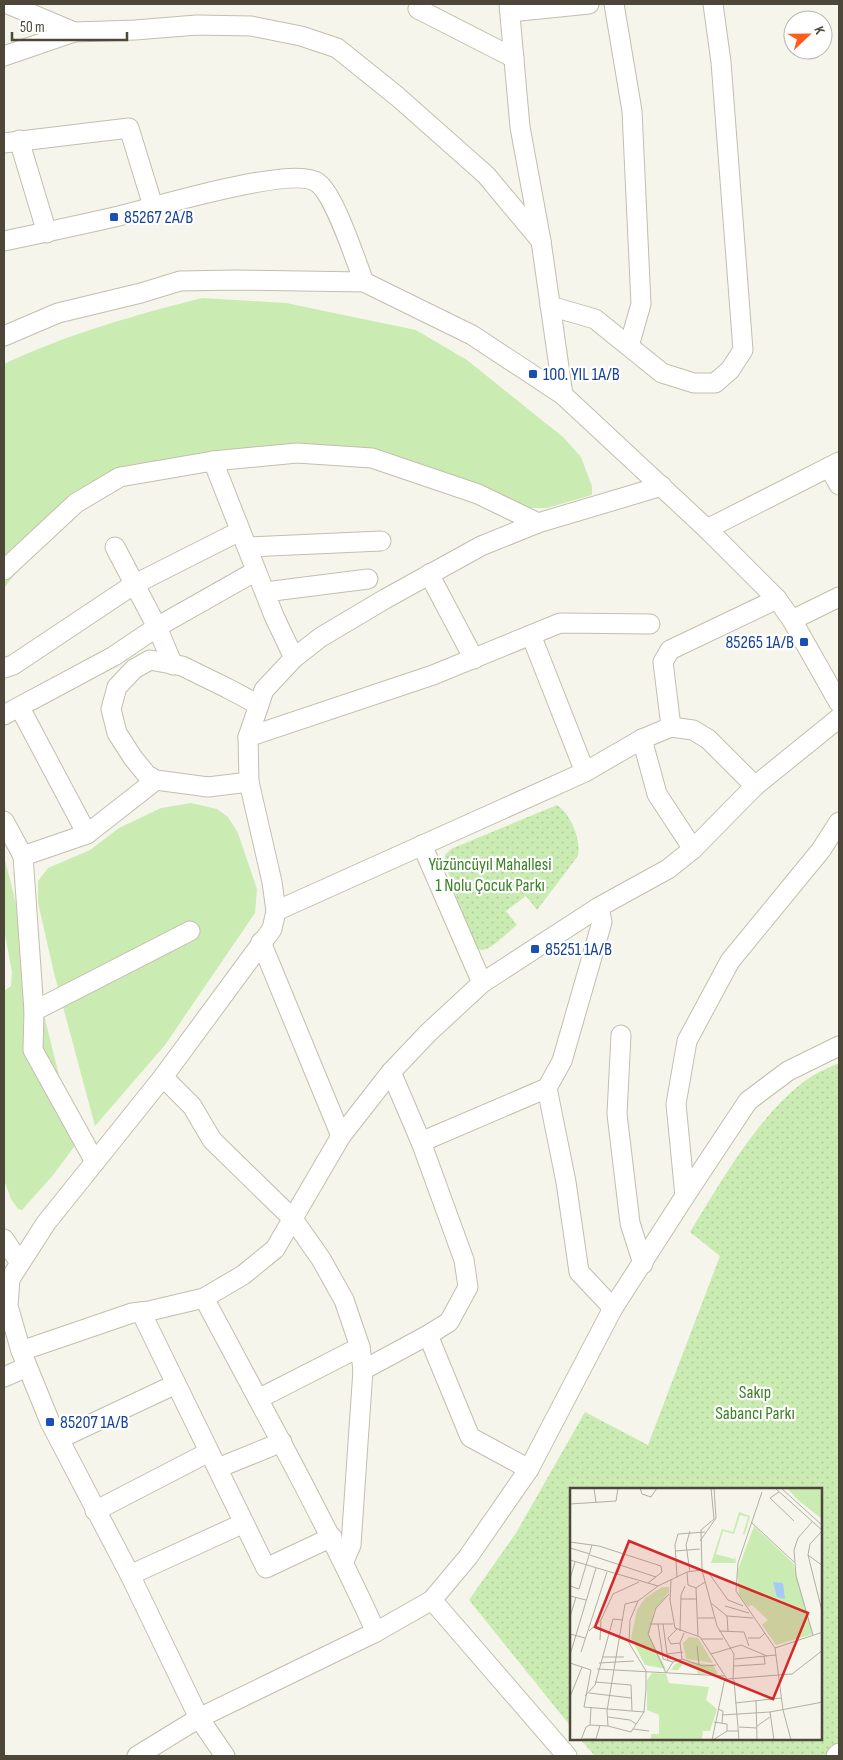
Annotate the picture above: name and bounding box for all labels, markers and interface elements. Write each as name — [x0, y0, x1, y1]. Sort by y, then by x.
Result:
scale bar — [12, 10, 128, 42]
north arrow — [783, 10, 833, 60]
text: 50 m — [20, 18, 45, 37]
text: K — [810, 24, 829, 37]
place label: 85267 2A/B — [124, 207, 193, 228]
marker: 85267 2A/B — [108, 211, 120, 223]
place label: 100. YIL 1A/B — [543, 364, 620, 385]
marker: 100. YIL 1A/B — [527, 368, 539, 380]
place label: 85265 1A/B — [725, 632, 794, 653]
marker: 85265 1A/B — [798, 636, 810, 648]
park label: Yüzüncüyıl Mahallesi 1 Nolu Çocuk Parkı — [428, 854, 552, 896]
place label: 85251 1A/B — [545, 939, 612, 960]
marker: 85251 1A/B — [529, 943, 541, 955]
park label: Sakıp Sabancı Parkı — [715, 1382, 795, 1424]
place label: 85207 1A/B — [60, 1412, 129, 1433]
marker: 85207 1A/B — [44, 1416, 56, 1428]
inset map — [570, 1488, 823, 1740]

